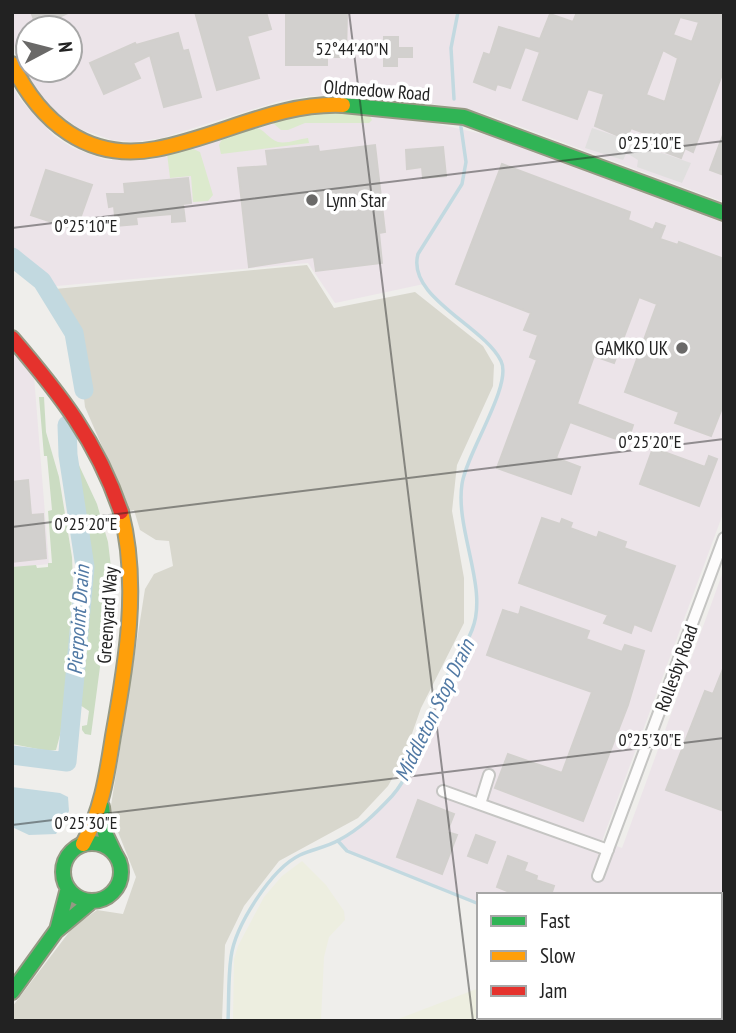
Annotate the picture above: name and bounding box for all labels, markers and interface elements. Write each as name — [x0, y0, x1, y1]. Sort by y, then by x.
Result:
north arrow — [14, 14, 84, 84]
text: 52°44'40"N — [316, 37, 388, 60]
text: N — [53, 40, 78, 53]
street label: Oldmedow Road — [323, 74, 431, 106]
text: 0°25'10"E — [619, 131, 681, 154]
place label: Lynn Star — [326, 188, 387, 212]
marker: Lynn Star — [304, 192, 320, 208]
text: 0°25'10"E — [55, 214, 117, 237]
place label: GAMKO UK — [595, 336, 668, 360]
marker: GAMKO UK — [674, 340, 690, 356]
text: 0°25'20"E — [619, 430, 681, 453]
text: 0°25'20"E — [55, 512, 117, 535]
water label: Pierpoint Drain — [61, 563, 95, 676]
street label: Greenyard Way — [92, 565, 122, 664]
street label: Rollesby Road — [649, 621, 703, 715]
water label: Middleton Stop Drain — [388, 633, 481, 785]
text: 0°25'30"E — [619, 728, 681, 751]
text: 0°25'30"E — [55, 811, 117, 834]
legend — [477, 893, 722, 1019]
text: Fast — [540, 907, 570, 934]
text: Slow — [540, 942, 576, 969]
text: Jam — [539, 977, 567, 1004]

